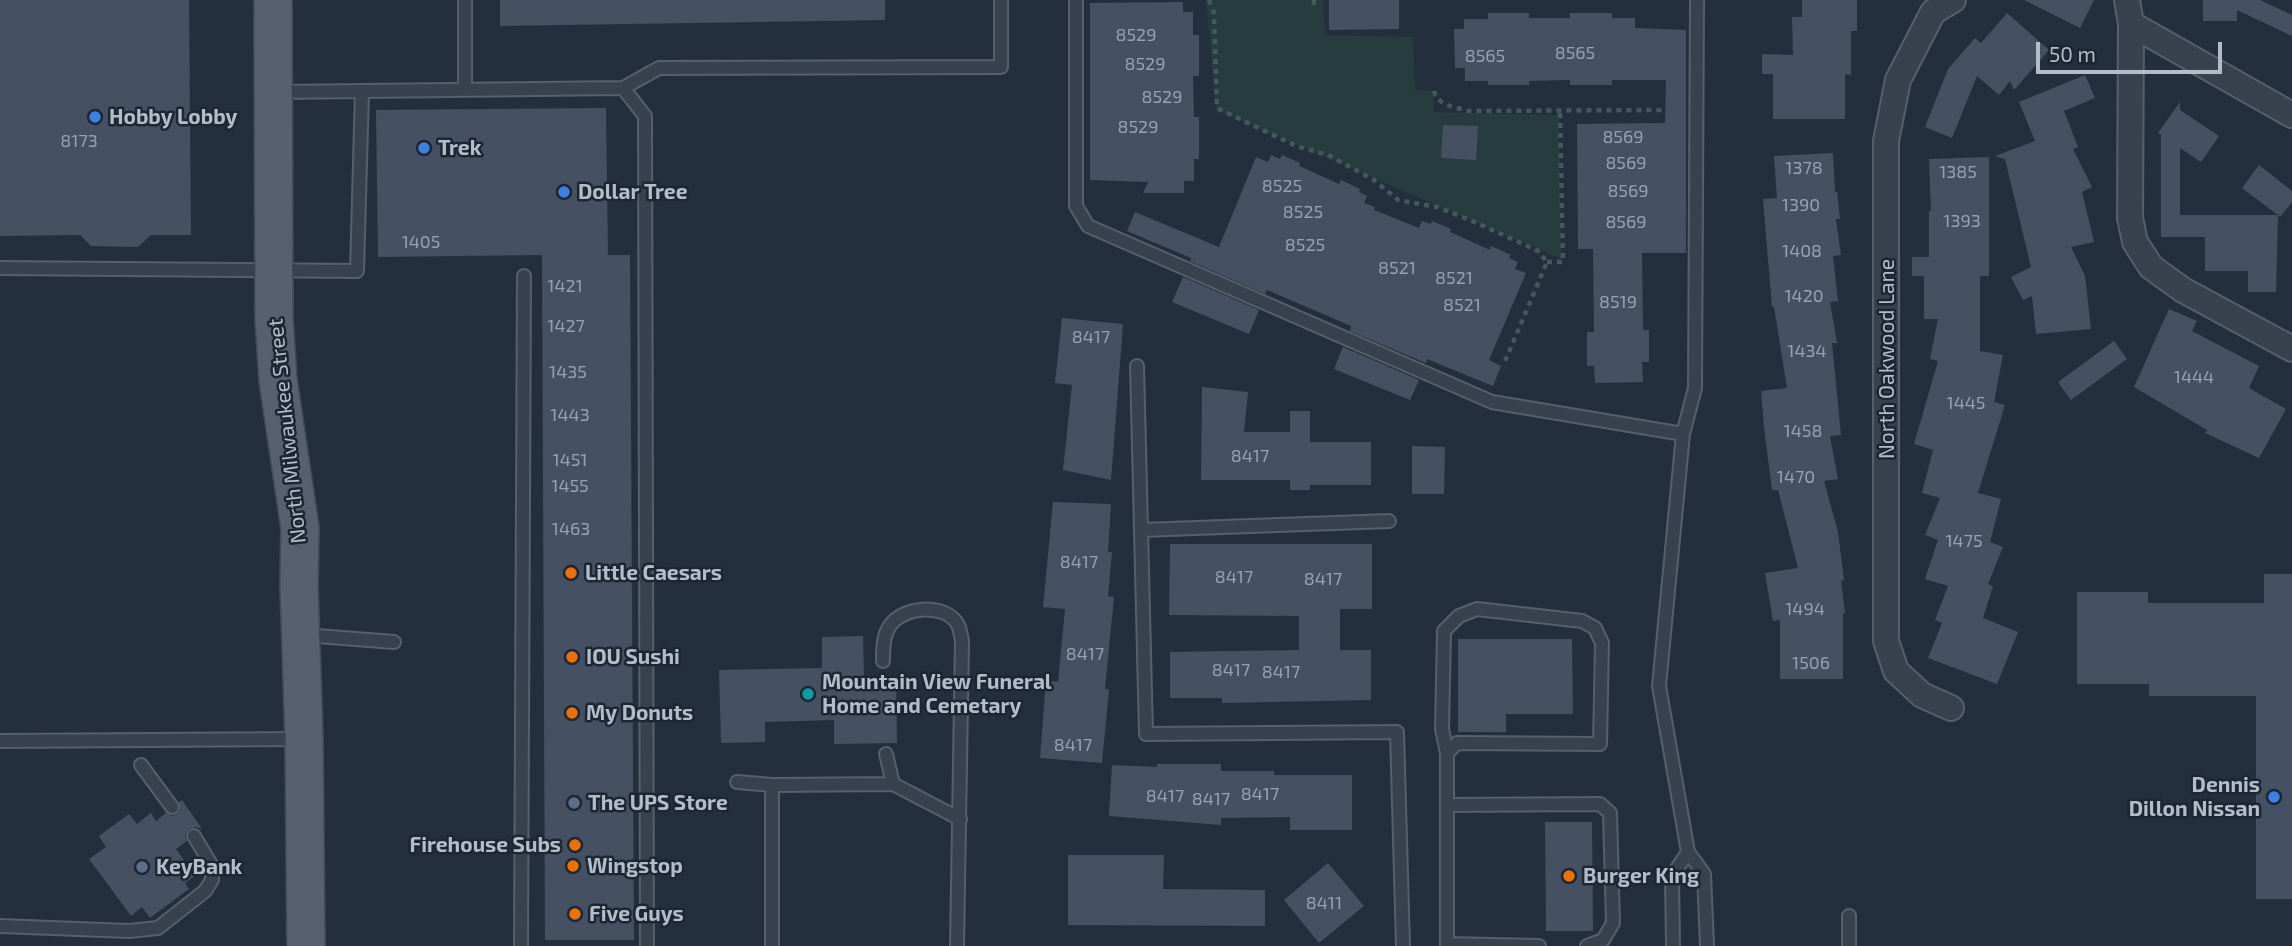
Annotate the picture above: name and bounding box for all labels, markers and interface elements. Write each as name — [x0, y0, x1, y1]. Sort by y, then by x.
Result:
house number: 8529 — [1116, 24, 1156, 46]
scale bar — [2040, 28, 2226, 72]
text: 50 m — [2049, 41, 2096, 66]
house number: 8565 — [1555, 42, 1595, 64]
house number: 8565 — [1465, 45, 1505, 67]
house number: 8529 — [1125, 53, 1165, 75]
house number: 8529 — [1142, 86, 1182, 108]
place label: Hobby Lobby — [109, 104, 237, 130]
marker: Hobby Lobby — [87, 109, 103, 125]
house number: 8529 — [1118, 116, 1158, 138]
house number: 8569 — [1602, 126, 1644, 148]
house number: 8173 — [60, 130, 98, 152]
place label: Trek — [438, 135, 481, 161]
marker: Trek — [416, 140, 432, 156]
house number: 8569 — [1605, 152, 1647, 174]
house number: 1378 — [1785, 157, 1823, 179]
house number: 1385 — [1939, 161, 1977, 183]
house number: 8525 — [1262, 175, 1302, 197]
place label: Dollar Tree — [578, 179, 688, 205]
house number: 8569 — [1607, 180, 1649, 202]
marker: Dollar Tree — [556, 184, 572, 200]
house number: 1390 — [1782, 194, 1820, 216]
house number: 8525 — [1283, 201, 1323, 223]
house number: 1393 — [1943, 210, 1981, 232]
house number: 8569 — [1605, 211, 1647, 233]
house number: 1405 — [402, 231, 440, 253]
house number: 8525 — [1285, 234, 1325, 256]
house number: 1408 — [1782, 240, 1822, 262]
house number: 8521 — [1378, 257, 1416, 279]
street label: North Oakwood Lane — [1874, 259, 1900, 459]
house number: 8521 — [1435, 267, 1473, 289]
house number: 1421 — [547, 275, 583, 297]
house number: 1420 — [1784, 285, 1824, 307]
house number: 8519 — [1599, 291, 1637, 313]
house number: 8521 — [1443, 294, 1481, 316]
house number: 1427 — [547, 315, 585, 337]
street label: North Milwaukee Street — [263, 317, 311, 545]
house number: 8417 — [1072, 326, 1110, 348]
house number: 1434 — [1787, 340, 1827, 362]
house number: 1435 — [549, 361, 587, 383]
house number: 1444 — [2174, 366, 2214, 388]
house number: 1445 — [1947, 392, 1985, 414]
house number: 1443 — [550, 404, 590, 426]
house number: 1458 — [1784, 420, 1822, 442]
house number: 8417 — [1231, 445, 1269, 467]
house number: 1451 — [552, 449, 588, 471]
house number: 1470 — [1777, 466, 1815, 488]
house number: 1455 — [551, 475, 589, 497]
house number: 1463 — [552, 518, 590, 540]
house number: 1475 — [1945, 530, 1983, 552]
house number: 8417 — [1060, 551, 1098, 573]
place label: Little Caesars — [585, 560, 722, 586]
marker: Little Caesars — [563, 565, 579, 581]
house number: 8417 — [1215, 566, 1253, 588]
house number: 8417 — [1304, 568, 1342, 590]
house number: 1494 — [1785, 598, 1825, 620]
house number: 8417 — [1066, 643, 1104, 665]
place label: IOU Sushi — [586, 644, 680, 670]
marker: IOU Sushi — [564, 649, 580, 665]
house number: 1506 — [1792, 652, 1830, 674]
house number: 8417 — [1212, 659, 1250, 681]
house number: 8417 — [1262, 661, 1300, 683]
place label: Mountain View Funeral Home and Cemetary — [822, 669, 1052, 719]
marker: Mountain View Funeral Home and Cemetary — [800, 686, 816, 702]
place label: My Donuts — [586, 700, 693, 726]
marker: My Donuts — [564, 705, 580, 721]
house number: 8417 — [1054, 734, 1092, 756]
place label: Dennis Dillon Nissan — [2129, 772, 2260, 822]
house number: 8417 — [1241, 783, 1279, 805]
house number: 8417 — [1146, 785, 1184, 807]
house number: 8417 — [1192, 788, 1230, 810]
marker: Dennis Dillon Nissan — [2266, 789, 2282, 805]
place label: The UPS Store — [588, 790, 728, 816]
marker: The UPS Store — [566, 795, 582, 811]
place label: Firehouse Subs — [409, 832, 561, 858]
marker: Firehouse Subs — [567, 837, 583, 853]
place label: Wingstop — [587, 853, 683, 879]
place label: KeyBank — [156, 854, 242, 880]
marker: Wingstop — [565, 858, 581, 874]
marker: KeyBank — [134, 859, 150, 875]
place label: Burger King — [1583, 863, 1699, 889]
marker: Burger King — [1561, 868, 1577, 884]
house number: 8411 — [1306, 892, 1342, 914]
place label: Five Guys — [589, 901, 684, 927]
marker: Five Guys — [567, 906, 583, 922]

